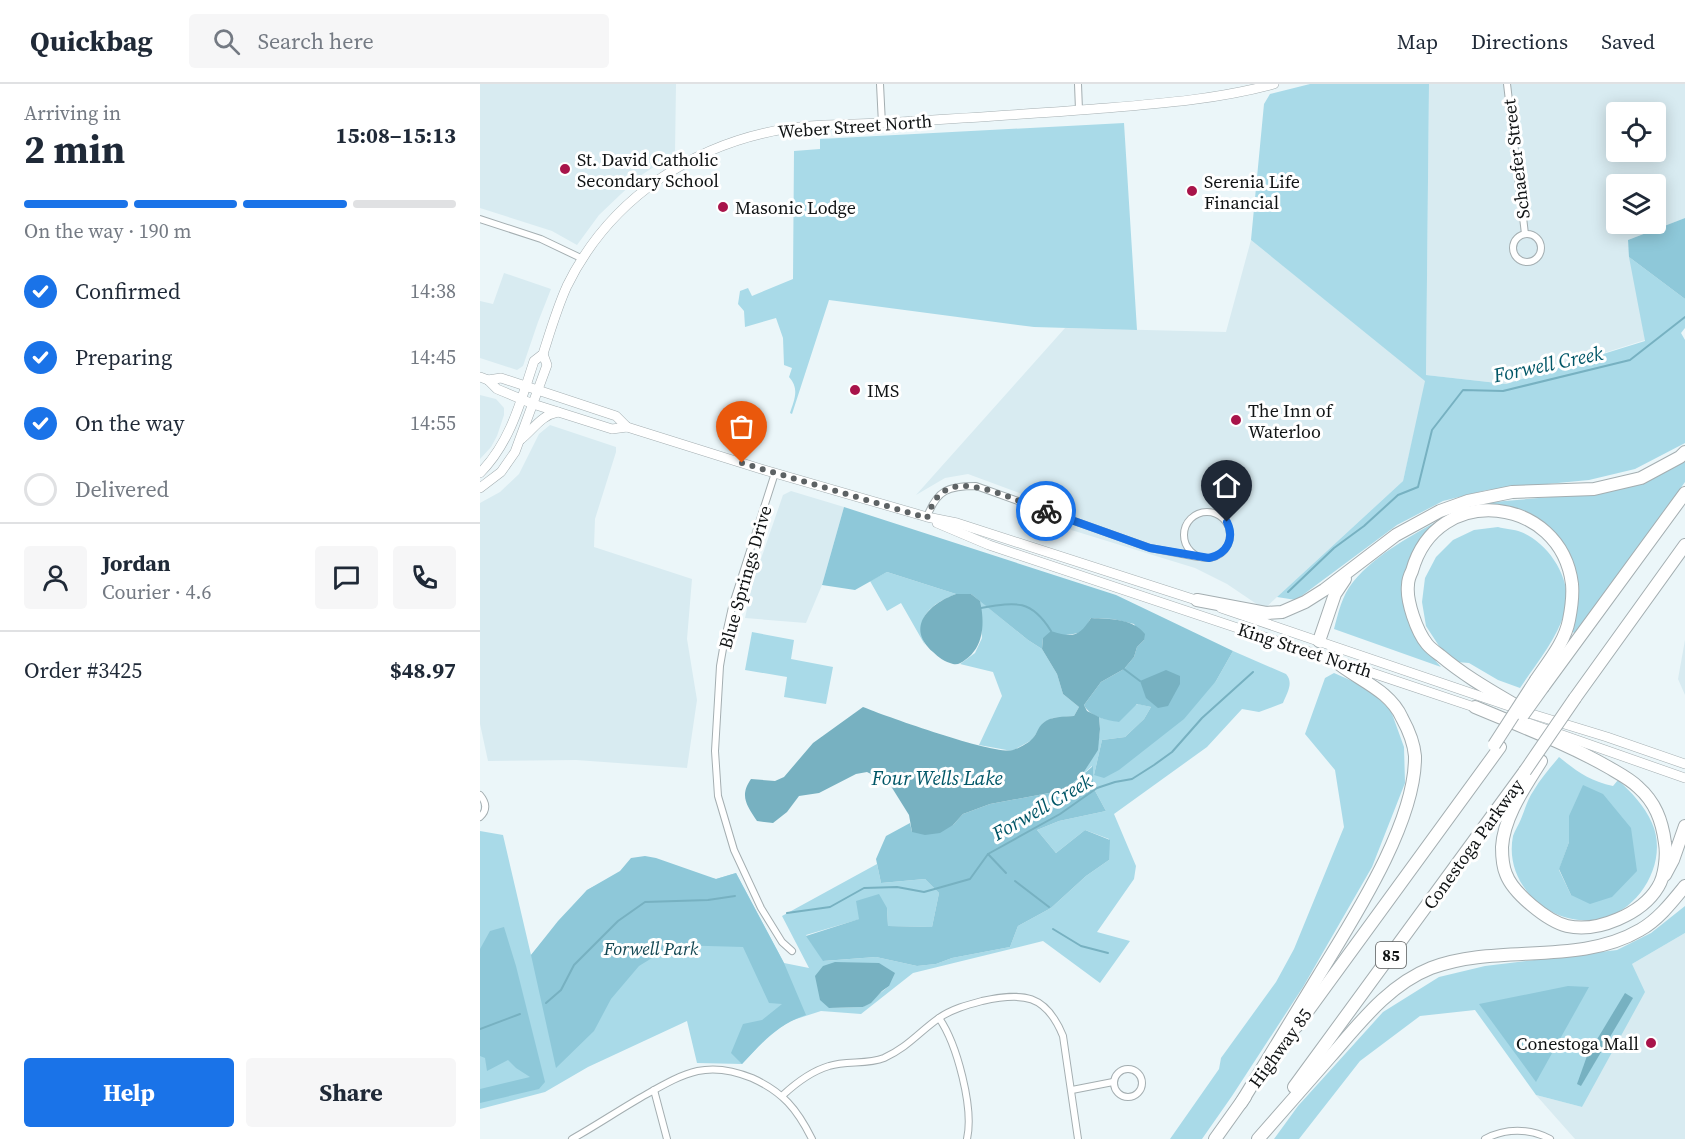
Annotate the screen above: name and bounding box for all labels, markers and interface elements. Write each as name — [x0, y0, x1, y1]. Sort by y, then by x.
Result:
search box — [189, 14, 609, 68]
text: Quickbag — [30, 22, 153, 60]
icon: search — [210, 25, 243, 58]
text: Search here — [258, 26, 374, 56]
text: Map — [1397, 27, 1438, 56]
text: Directions — [1471, 27, 1568, 56]
text: Saved — [1601, 27, 1655, 56]
street label: Schaefer Street — [1496, 98, 1536, 220]
text: Arriving in — [24, 99, 121, 127]
map controls — [1606, 102, 1666, 234]
button: locate — [1606, 102, 1666, 162]
street label: Weber Street North — [777, 108, 933, 144]
text: 15:08–15:13 — [336, 120, 456, 150]
text: 2 min — [24, 123, 125, 176]
place label: St. David Catholic Secondary School — [577, 147, 719, 193]
marker: St. David Catholic Secondary School — [558, 162, 572, 176]
place label: Serenia Life Financial — [1204, 169, 1300, 215]
button: layers — [1606, 174, 1666, 234]
marker: Serenia Life Financial — [1185, 184, 1199, 198]
place label: Masonic Lodge — [735, 195, 856, 220]
marker: Masonic Lodge — [716, 200, 730, 214]
text: On the way · 190 m — [24, 217, 191, 245]
icon: check — [24, 275, 57, 308]
text: Confirmed — [75, 276, 180, 306]
text: 14:38 — [410, 277, 456, 305]
water label: Forwell Creek — [1490, 339, 1606, 389]
icon: check — [24, 341, 57, 374]
text: Preparing — [75, 342, 172, 372]
text: 14:45 — [410, 343, 456, 371]
place label: IMS — [867, 378, 899, 403]
marker: IMS — [848, 383, 862, 397]
place label: The Inn of Waterloo — [1248, 398, 1334, 444]
pin — [716, 401, 767, 463]
icon: check — [24, 407, 57, 440]
text: On the way — [75, 408, 184, 438]
text: 14:55 — [410, 409, 456, 437]
icon: bag — [725, 410, 758, 443]
marker: The Inn of Waterloo — [1229, 413, 1243, 427]
pin — [1201, 460, 1252, 522]
icon: home — [1210, 469, 1243, 502]
text: Delivered — [75, 474, 169, 504]
courier — [1016, 481, 1076, 541]
icon: bike — [1030, 495, 1063, 528]
street label: Blue Springs Drive — [713, 502, 777, 652]
button: person — [24, 546, 87, 609]
button: chat — [315, 546, 378, 609]
button: phone — [393, 546, 456, 609]
text: Jordan — [102, 548, 170, 578]
text: Courier · 4.6 — [102, 578, 211, 606]
street label: King Street North — [1235, 616, 1376, 684]
text: Order #3425 — [24, 655, 142, 685]
text: $48.97 — [390, 655, 456, 685]
water label: Four Wells Lake — [870, 764, 1003, 792]
water label: Forwell Creek — [986, 767, 1098, 847]
street label: Conestoga Parkway — [1417, 773, 1529, 914]
park label: Forwell Park — [603, 936, 699, 961]
road number: 85 — [1376, 942, 1406, 968]
street label: Highway 85 — [1243, 1003, 1317, 1093]
place label: Conestoga Mall — [1516, 1031, 1639, 1056]
marker: Conestoga Mall — [1644, 1036, 1658, 1050]
button: Help — [24, 1058, 234, 1127]
button: Share — [246, 1058, 456, 1127]

